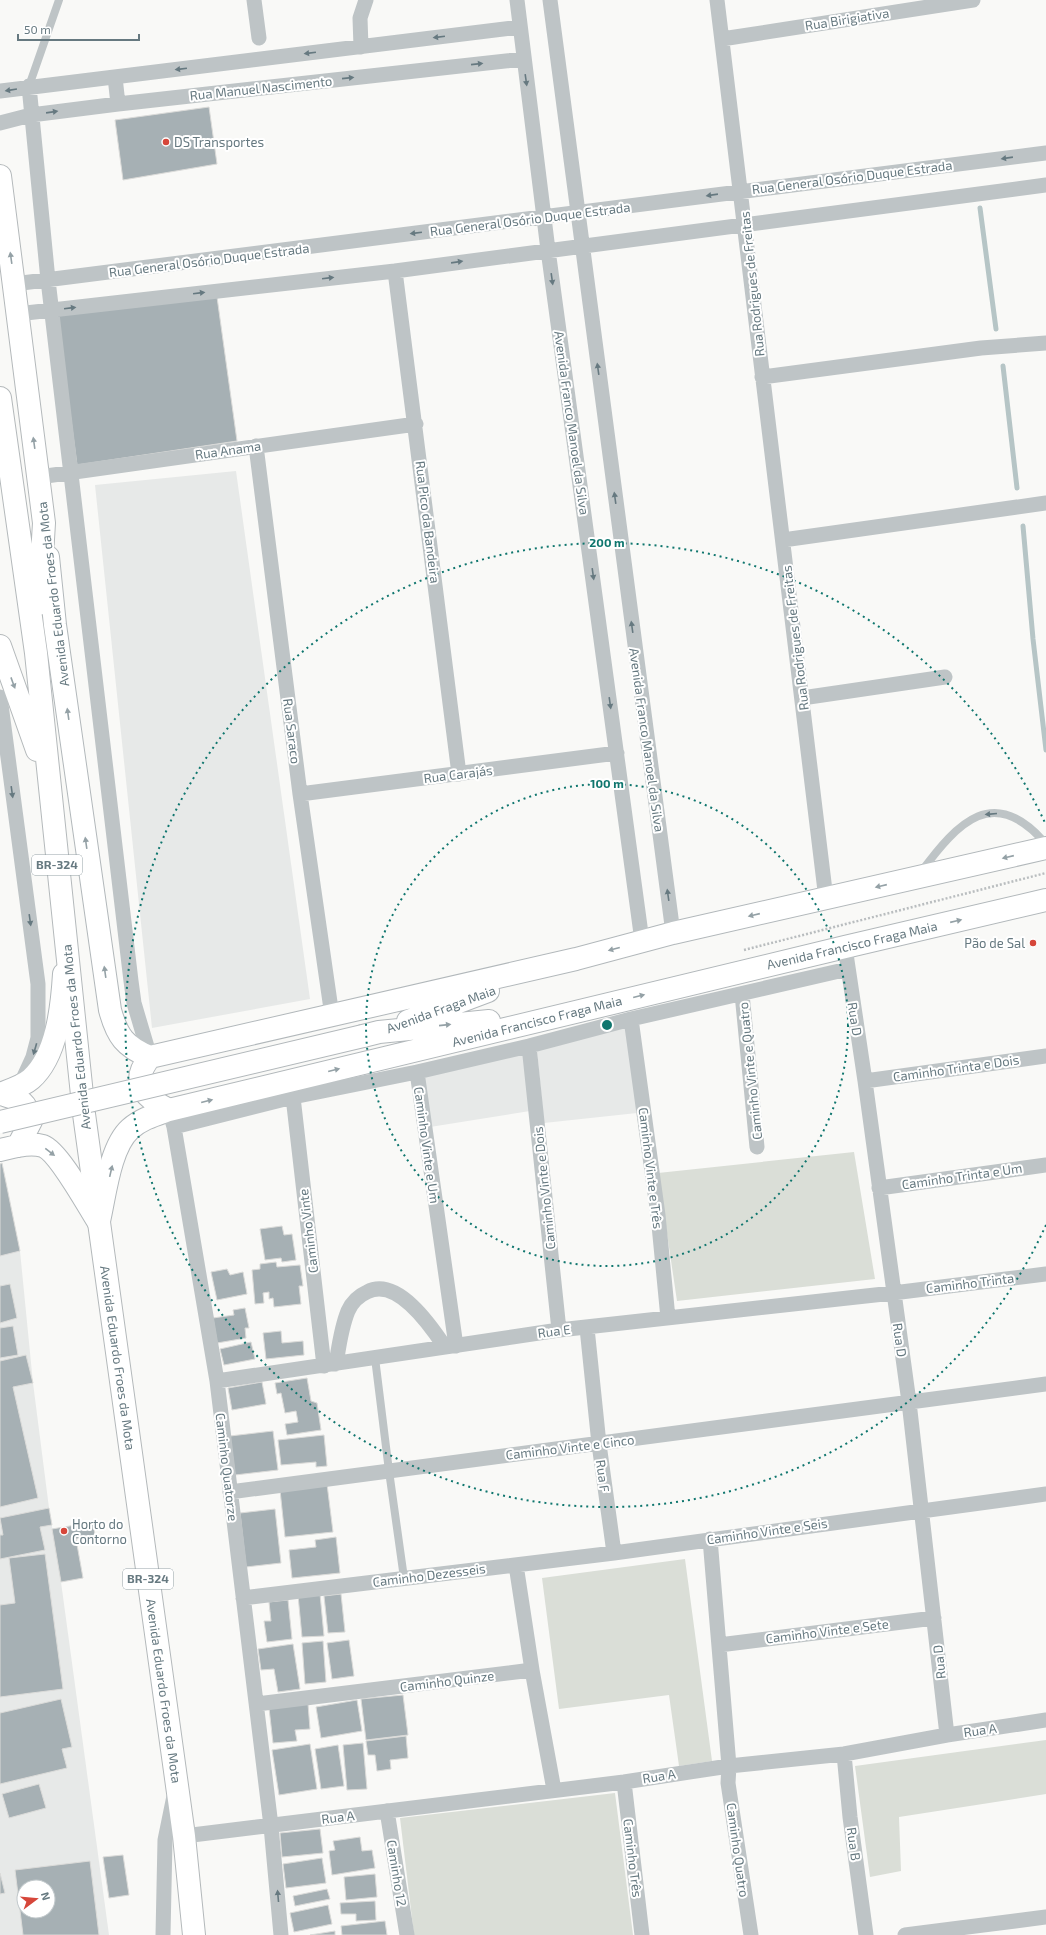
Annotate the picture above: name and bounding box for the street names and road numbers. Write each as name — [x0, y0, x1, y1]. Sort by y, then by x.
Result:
street label: Rua Birigiativa — [804, 4, 890, 34]
street label: Rua Manuel Nascimento — [189, 73, 333, 103]
street label: Rua General Osório Duque Estrada — [751, 157, 953, 197]
street label: Rua General Osório Duque Estrada — [429, 199, 631, 239]
street label: Rua Rodrigues de Freitas — [736, 211, 768, 357]
street label: Rua General Osório Duque Estrada — [108, 240, 310, 280]
street label: Avenida Franco Manoel da Silva — [551, 330, 593, 516]
street label: Rua Anama — [194, 437, 262, 463]
street label: Rua Pico da Bandeira — [413, 460, 443, 584]
street label: Avenida Eduardo Froes da Mota — [34, 501, 72, 687]
street label: Rua Rodrigues de Freitas — [778, 565, 812, 711]
street label: Avenida Franco Manoel da Silva — [626, 647, 668, 833]
street label: Rua Saraco — [280, 697, 304, 765]
street label: Rua Carajás — [423, 762, 493, 786]
road number: BR-324 — [32, 855, 82, 875]
street label: Avenida Francisco Fraga Maia — [765, 918, 939, 972]
street label: Avenida Eduardo Froes da Mota — [58, 944, 94, 1130]
street label: Avenida Fraga Maia — [384, 982, 498, 1036]
street label: Avenida Francisco Fraga Maia — [450, 992, 624, 1050]
street label: Caminho Vinte e Quatro — [735, 1001, 765, 1141]
street label: Rua D — [844, 1001, 866, 1037]
street label: Caminho Trinta e Dois — [892, 1051, 1020, 1085]
street label: Caminho Vinte e Um — [411, 1086, 443, 1204]
street label: Caminho Vinte e Três — [636, 1106, 666, 1230]
street label: Caminho Vinte e Dois — [530, 1126, 558, 1250]
street label: Caminho Trinta e Um — [901, 1160, 1023, 1192]
street label: Caminho Vinte — [295, 1188, 321, 1274]
street label: Avenida Eduardo Froes da Mota — [97, 1265, 139, 1451]
street label: Caminho Trinta — [925, 1270, 1015, 1296]
street label: Rua E — [537, 1321, 571, 1341]
street label: Rua D — [890, 1322, 910, 1358]
street label: Caminho Quatorze — [212, 1412, 242, 1522]
street label: Caminho Vinte e Cinco — [505, 1431, 635, 1463]
street label: Rua F — [593, 1459, 613, 1493]
street label: Caminho Vinte e Seis — [706, 1515, 828, 1547]
street label: Caminho Dezesseis — [372, 1560, 486, 1590]
road number: BR-324 — [123, 1569, 173, 1589]
street label: Avenida Eduardo Froes da Mota — [143, 1598, 185, 1784]
street label: Caminho Vinte e Sete — [765, 1616, 889, 1646]
street label: Rua D — [929, 1644, 949, 1680]
street label: Caminho Quinze — [399, 1667, 495, 1695]
street label: Rua A — [962, 1720, 998, 1740]
street label: Rua A — [641, 1765, 677, 1787]
street label: Caminho Quatro — [723, 1802, 753, 1898]
street label: Rua A — [321, 1807, 355, 1827]
street label: Caminho Três — [620, 1818, 646, 1898]
street label: Rua B — [844, 1826, 864, 1862]
street label: Caminho 12 — [384, 1839, 410, 1907]

